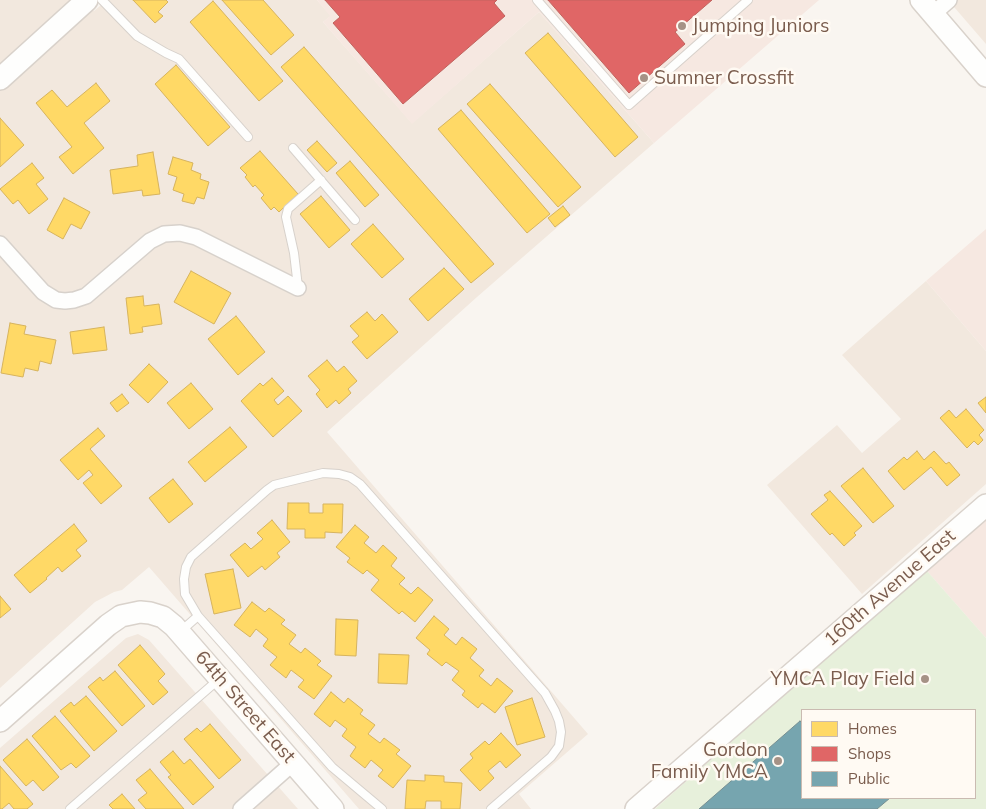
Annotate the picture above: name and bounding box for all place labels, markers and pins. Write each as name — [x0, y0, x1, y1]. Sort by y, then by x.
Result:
place label: Jumping Juniors — [692, 15, 829, 37]
marker: Jumping Juniors — [676, 20, 688, 32]
place label: Sumner Crossfit — [654, 67, 794, 89]
marker: Sumner Crossfit — [638, 72, 650, 84]
place label: YMCA Play Field — [771, 668, 915, 690]
marker: YMCA Play Field — [919, 673, 931, 685]
place label: Gordon Family YMCA — [651, 739, 768, 783]
marker: Gordon Family YMCA — [772, 755, 784, 767]

